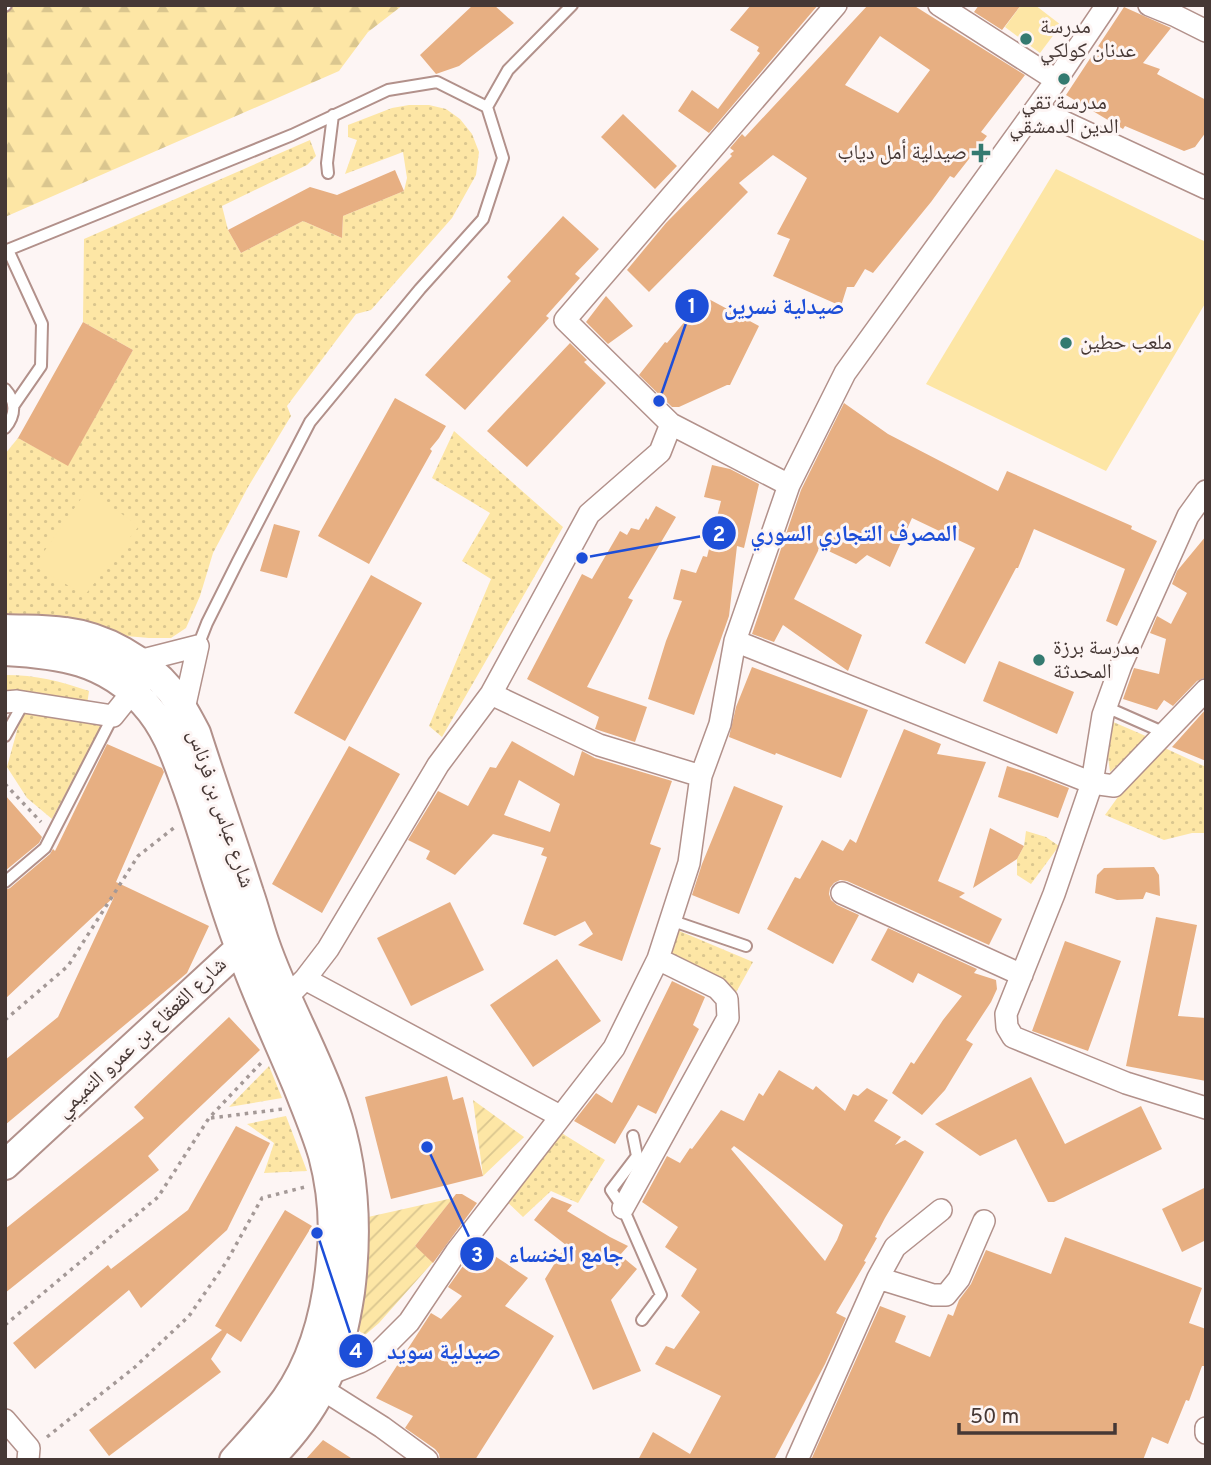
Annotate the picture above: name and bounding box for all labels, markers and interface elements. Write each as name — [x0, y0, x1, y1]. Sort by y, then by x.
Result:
place label: مدرسة عدنان كولكي — [1040, 14, 1136, 66]
marker: مدرسة عدنان كولكي — [1018, 31, 1034, 47]
marker: مدرسة تقي الدين الدمشقي — [1056, 71, 1072, 87]
place label: مدرسة تقي الدين الدمشقي — [1009, 90, 1119, 142]
place label: صيدلية أمل دياب — [837, 139, 967, 167]
marker: صيدلية أمل دياب — [973, 145, 989, 161]
callout: صيدلية نسرين — [674, 284, 858, 328]
text: 1 — [688, 294, 696, 321]
text: صيدلية نسرين — [724, 294, 844, 323]
place label: ملعب حطين — [1080, 330, 1172, 357]
marker: ملعب حطين — [1058, 335, 1074, 351]
callout: المصرف التجاري السوري — [701, 511, 972, 555]
text: المصرف التجاري السوري — [750, 521, 958, 552]
text: 2 — [713, 522, 725, 549]
place label: مدرسة برزة المحدثة — [1053, 635, 1140, 686]
marker: مدرسة برزة المحدثة — [1031, 652, 1047, 668]
street label: شارع عباس بن فرناس — [180, 726, 260, 892]
street label: شارع القعقاع بن عمرو التميمي — [51, 952, 234, 1125]
callout: جامع الخنساء — [459, 1232, 638, 1276]
text: جامع الخنساء — [508, 1242, 624, 1271]
text: 3 — [471, 1243, 483, 1270]
callout: صيدلية سويد — [338, 1329, 515, 1373]
text: 4 — [349, 1339, 363, 1366]
text: صيدلية سويد — [387, 1339, 501, 1368]
scale bar — [959, 1392, 1115, 1436]
text: 50 m — [970, 1404, 1019, 1431]

